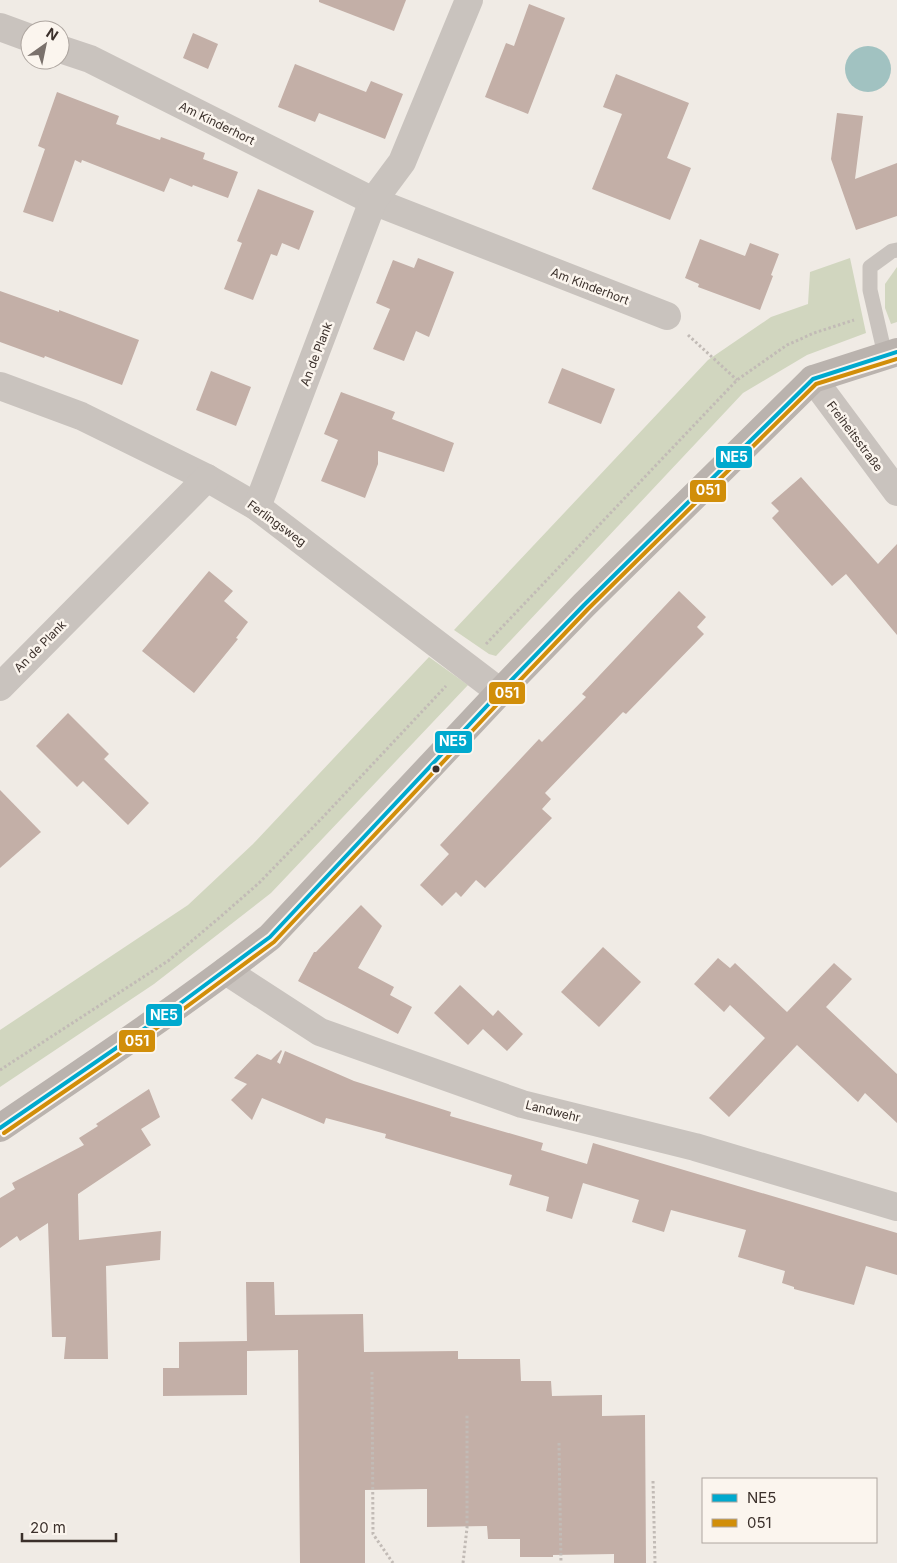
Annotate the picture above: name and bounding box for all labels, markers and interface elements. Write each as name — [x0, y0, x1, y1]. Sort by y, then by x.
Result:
north arrow — [20, 20, 70, 70]
text: N — [43, 24, 61, 44]
street label: Am Kinderhort — [177, 98, 257, 148]
street label: Am Kinderhort — [549, 264, 631, 308]
street label: An de Plank — [297, 319, 335, 388]
street label: Freiheitsstraße — [824, 398, 886, 474]
line badge: NE5 — [715, 445, 753, 469]
text: NE5 — [720, 448, 748, 465]
line badge: 051 — [689, 479, 727, 503]
text: 051 — [696, 481, 720, 498]
street label: Ferlingsweg — [245, 497, 309, 549]
street label: An de Plank — [11, 617, 69, 675]
line badge: 051 — [488, 681, 526, 705]
text: 051 — [495, 684, 519, 701]
line badge: NE5 — [434, 730, 473, 754]
text: NE5 — [439, 732, 467, 749]
unlabelled marker — [431, 764, 441, 774]
line badge: NE5 — [145, 1003, 183, 1027]
text: NE5 — [150, 1006, 178, 1023]
line badge: 051 — [118, 1029, 156, 1053]
text: 051 — [125, 1032, 149, 1049]
street label: Landwehr — [524, 1097, 583, 1125]
legend — [702, 1478, 877, 1543]
text: NE5 — [747, 1488, 776, 1507]
scale bar — [22, 1510, 116, 1542]
text: 051 — [747, 1513, 772, 1532]
text: 20 m — [30, 1518, 66, 1537]

